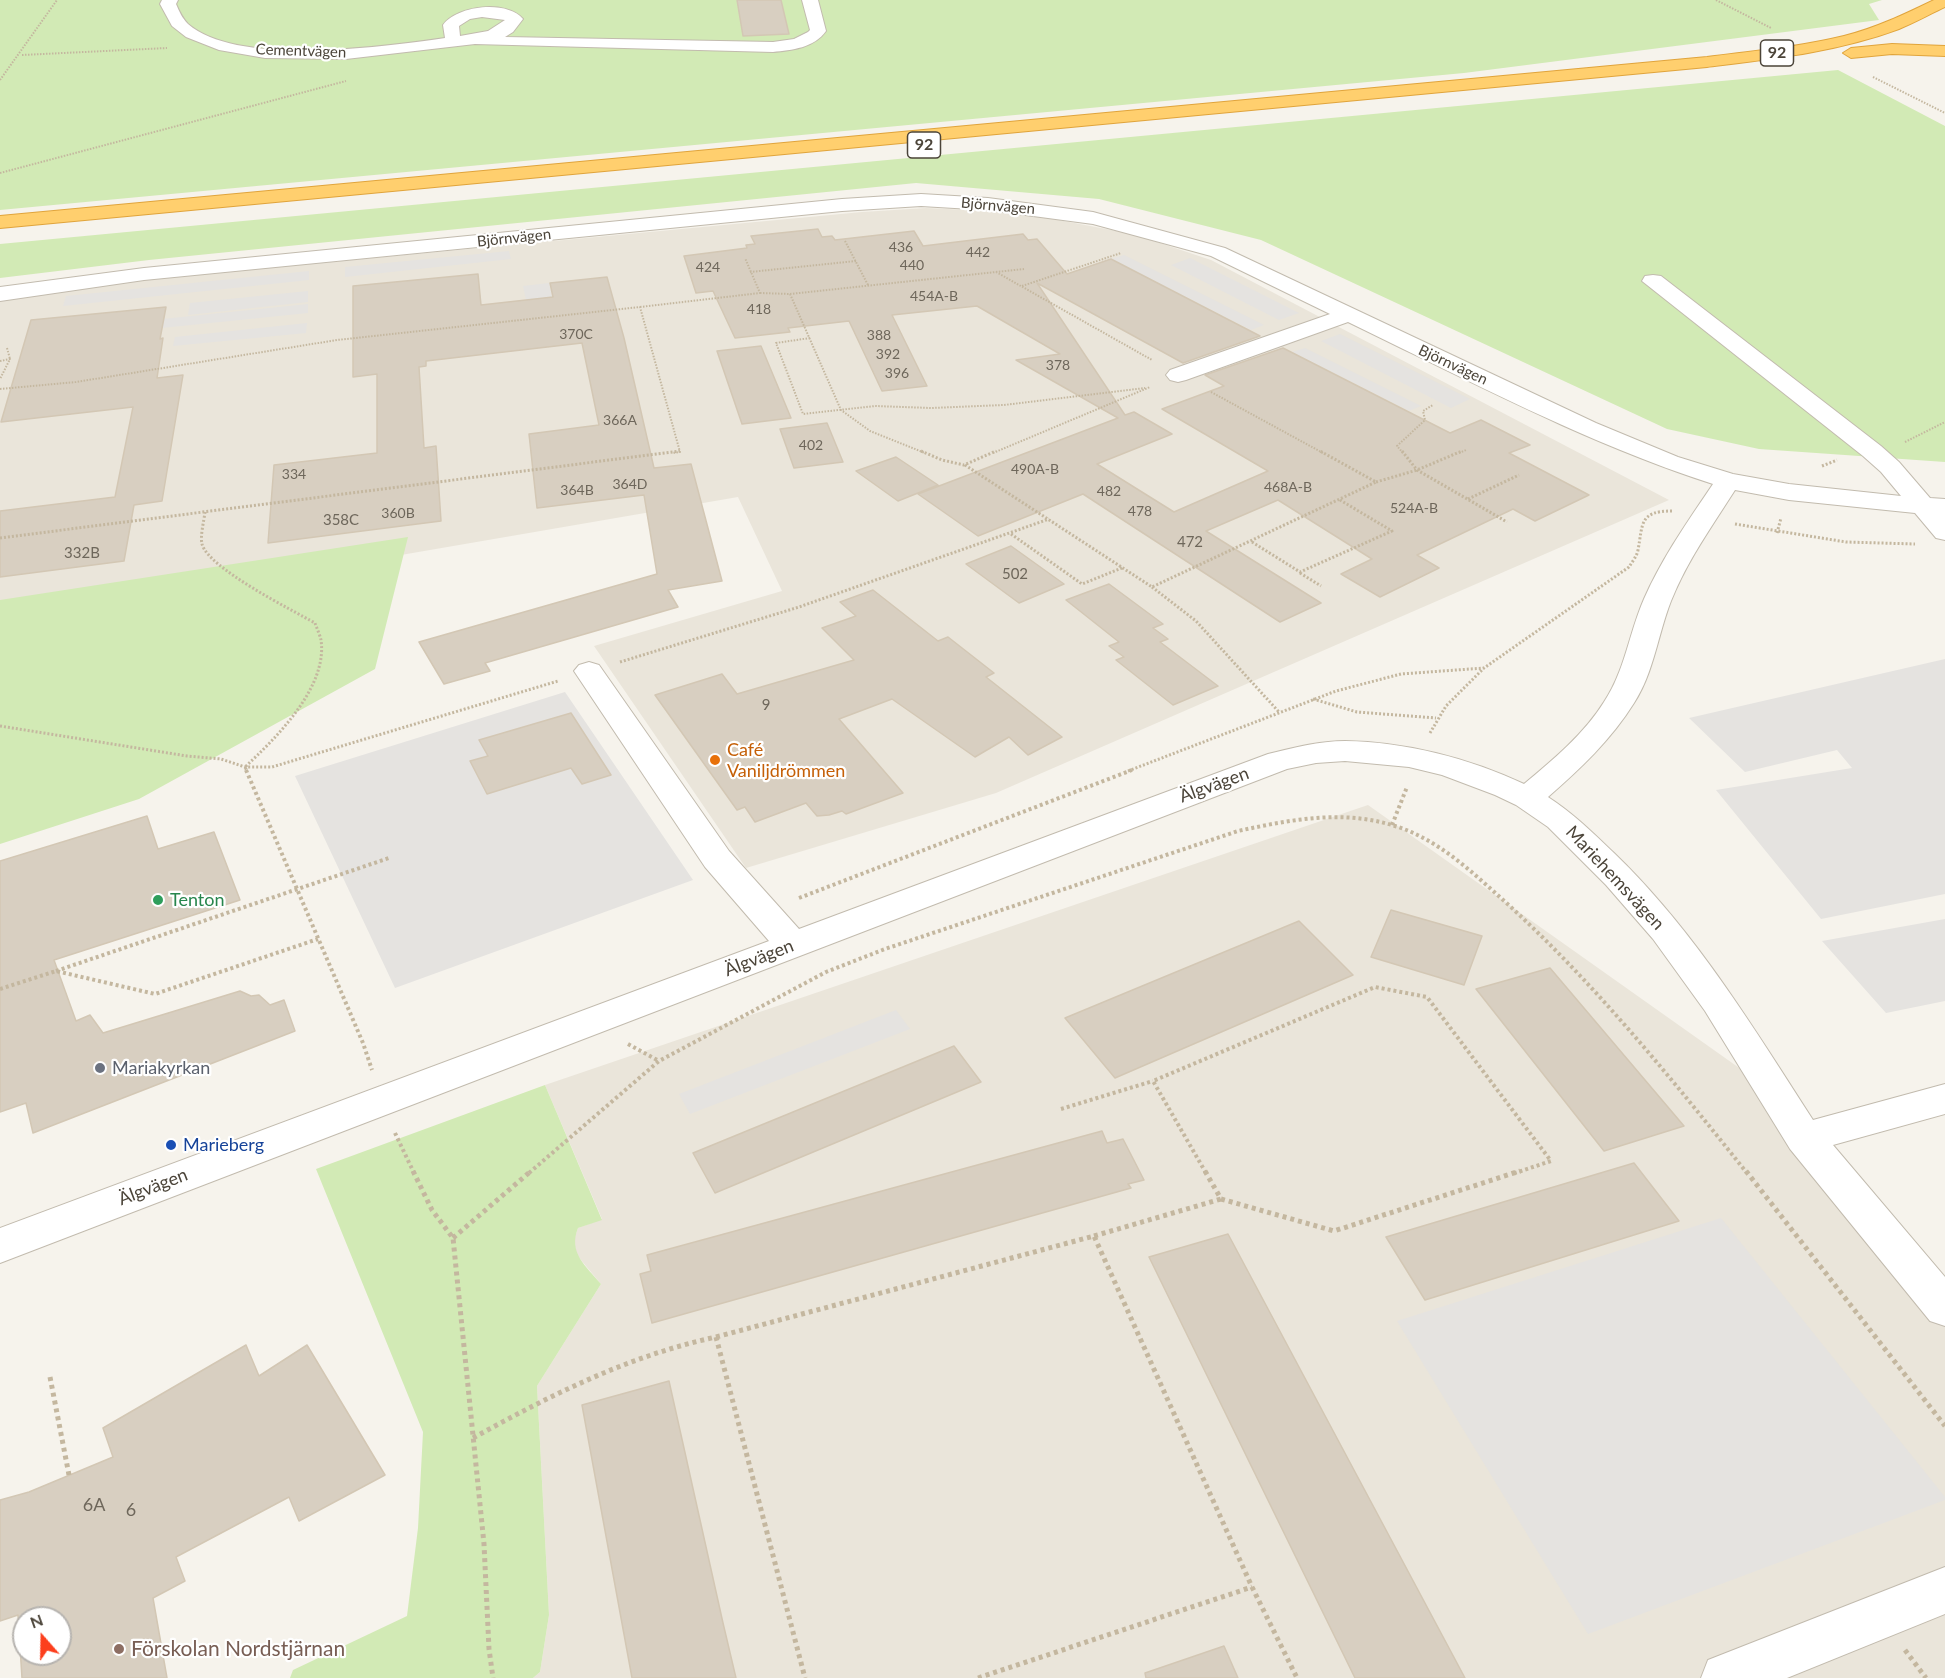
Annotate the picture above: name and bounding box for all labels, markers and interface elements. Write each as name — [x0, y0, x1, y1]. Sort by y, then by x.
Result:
street label: Cementvägen — [255, 40, 347, 62]
road number: 92 — [1760, 40, 1794, 66]
road number: 92 — [908, 132, 940, 158]
street label: Björnvägen — [960, 194, 1036, 218]
street label: Björnvägen — [476, 225, 552, 251]
house number: 436 — [889, 239, 913, 255]
house number: 442 — [966, 244, 990, 260]
house number: 440 — [900, 257, 924, 273]
house number: 424 — [696, 259, 720, 275]
house number: 454A-B — [910, 288, 958, 304]
house number: 418 — [747, 301, 771, 317]
house number: 370C — [559, 326, 593, 342]
house number: 388 — [867, 327, 891, 343]
street label: Björnvägen — [1416, 341, 1490, 389]
house number: 392 — [876, 346, 900, 362]
house number: 378 — [1046, 357, 1070, 373]
house number: 396 — [885, 365, 909, 381]
house number: 366A — [603, 412, 637, 428]
house number: 402 — [799, 437, 823, 453]
house number: 490A-B — [1011, 461, 1059, 477]
house number: 334 — [282, 466, 306, 482]
house number: 364D — [612, 476, 648, 492]
house number: 468A-B — [1264, 479, 1312, 495]
house number: 364B — [560, 482, 594, 498]
house number: 482 — [1097, 483, 1121, 499]
house number: 524A-B — [1390, 500, 1438, 516]
house number: 478 — [1128, 503, 1152, 519]
house number: 360B — [381, 505, 415, 521]
house number: 358C — [323, 511, 359, 529]
house number: 472 — [1177, 533, 1203, 551]
house number: 332B — [64, 544, 100, 562]
house number: 502 — [1002, 565, 1028, 583]
house number: 9 — [762, 696, 770, 714]
place label: Café Vaniljdrömmen — [727, 739, 845, 782]
marker: Café Vaniljdrömmen — [708, 753, 722, 767]
street label: Älgvägen — [1176, 762, 1252, 808]
street label: Mariehemsvägen — [1561, 821, 1669, 935]
place label: Tenton — [170, 889, 225, 911]
marker: Tenton — [151, 893, 165, 907]
street label: Älgvägen — [721, 935, 797, 981]
place label: Mariakyrkan — [112, 1057, 210, 1079]
marker: Mariakyrkan — [93, 1061, 107, 1075]
place label: Marieberg — [183, 1134, 264, 1156]
marker: Marieberg — [164, 1138, 178, 1152]
street label: Älgvägen — [115, 1164, 191, 1210]
house number: 6A — [83, 1494, 105, 1516]
house number: 6 — [126, 1499, 136, 1521]
north arrow — [12, 1606, 72, 1666]
text: N — [27, 1609, 45, 1632]
place label: Förskolan Nordstjärnan — [131, 1636, 345, 1662]
marker: Förskolan Nordstjärnan — [112, 1642, 126, 1656]

